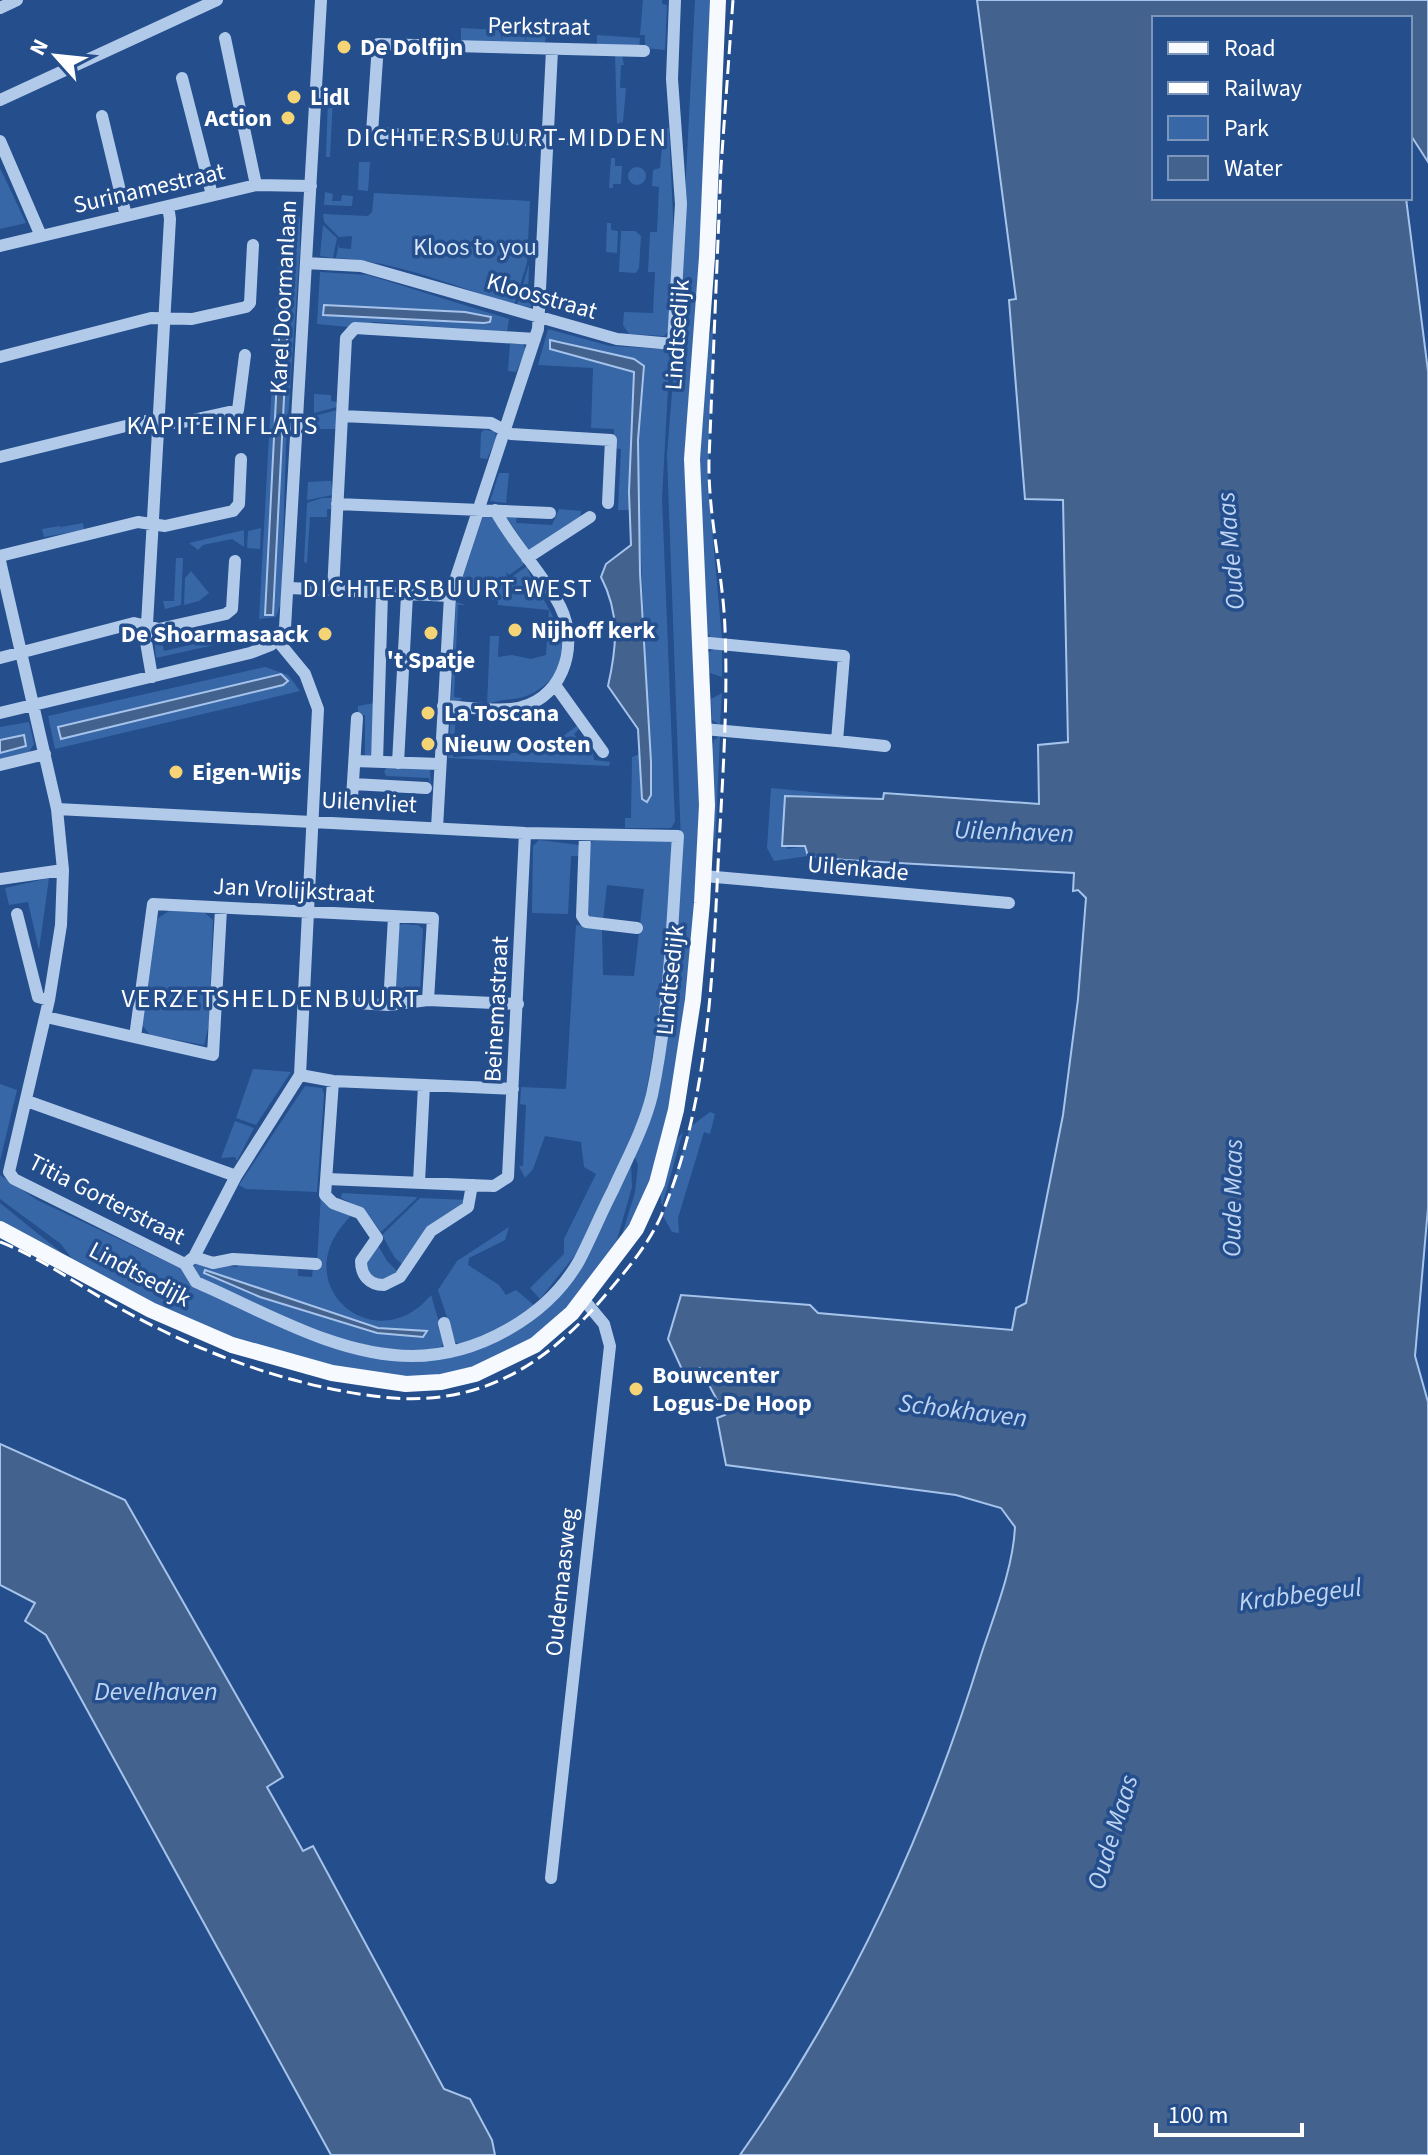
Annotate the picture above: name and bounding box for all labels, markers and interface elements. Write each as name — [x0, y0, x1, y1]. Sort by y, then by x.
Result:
street label: Perkstraat — [487, 8, 591, 45]
north arrow — [16, 16, 96, 96]
legend — [1152, 16, 1412, 200]
place label: De Dolfijn — [360, 30, 463, 65]
text: Road — [1224, 31, 1276, 66]
text: N — [21, 34, 57, 61]
marker: De Dolfijn — [335, 38, 353, 56]
text: Railway — [1224, 71, 1302, 106]
place label: Lidl — [310, 80, 350, 115]
marker: Lidl — [285, 88, 303, 106]
place label: Action — [203, 101, 272, 136]
marker: Action — [279, 109, 297, 127]
text: Park — [1224, 111, 1269, 146]
district label: DICHTERSBUURT-MIDDEN — [346, 119, 668, 156]
text: Water — [1224, 151, 1283, 186]
street label: Surinamestraat — [70, 154, 228, 223]
street label: Karel Doormanlaan — [261, 199, 306, 395]
park label: Kloos to you — [413, 230, 537, 265]
street label: Kloosstraat — [483, 264, 601, 329]
street label: Lindtsedijk — [656, 278, 699, 392]
district label: KAPITEINFLATS — [127, 407, 319, 444]
water label: Oude Maas — [1207, 490, 1254, 611]
district label: DICHTERSBUURT-WEST — [302, 570, 594, 607]
place label: Nijhoff kerk — [531, 613, 656, 648]
place label: De Shoarmasaack — [121, 617, 310, 652]
marker: Nijhoff kerk — [506, 621, 524, 639]
marker: 't Spatje — [422, 624, 440, 642]
marker: De Shoarmasaack — [316, 625, 334, 643]
place label: 't Spatje — [387, 643, 475, 678]
place label: La Toscana — [444, 696, 559, 731]
marker: La Toscana — [419, 704, 437, 722]
place label: Nieuw Oosten — [444, 727, 591, 762]
marker: Nieuw Oosten — [419, 735, 437, 753]
place label: Eigen-Wijs — [192, 755, 301, 790]
marker: Eigen-Wijs — [167, 763, 185, 781]
street label: Uilenvliet — [320, 783, 418, 822]
water label: Uilenhaven — [953, 811, 1075, 852]
street label: Uilenkade — [806, 847, 910, 890]
street label: Jan Vrolijkstraat — [212, 869, 376, 912]
street label: Lindtsedijk — [647, 923, 694, 1037]
street label: Beinemastraat — [475, 935, 518, 1083]
district label: VERZETSHELDENBUURT — [121, 980, 421, 1017]
water label: Oude Maas — [1213, 1139, 1252, 1257]
street label: Titia Gorterstraat — [23, 1145, 191, 1254]
street label: Lindtsedijk — [83, 1233, 197, 1316]
place label: Bouwcenter Logus-De Hoop — [652, 1358, 812, 1421]
marker: Bouwcenter Logus-De Hoop — [627, 1380, 645, 1398]
water label: Schokhaven — [897, 1384, 1029, 1437]
street label: Oudemaasweg — [536, 1506, 587, 1658]
water label: Krabbegeul — [1236, 1569, 1364, 1620]
water label: Develhaven — [94, 1673, 218, 1710]
water label: Oude Maas — [1077, 1770, 1147, 1894]
scale bar — [1156, 2087, 1302, 2137]
text: 100 m — [1168, 2098, 1228, 2133]

